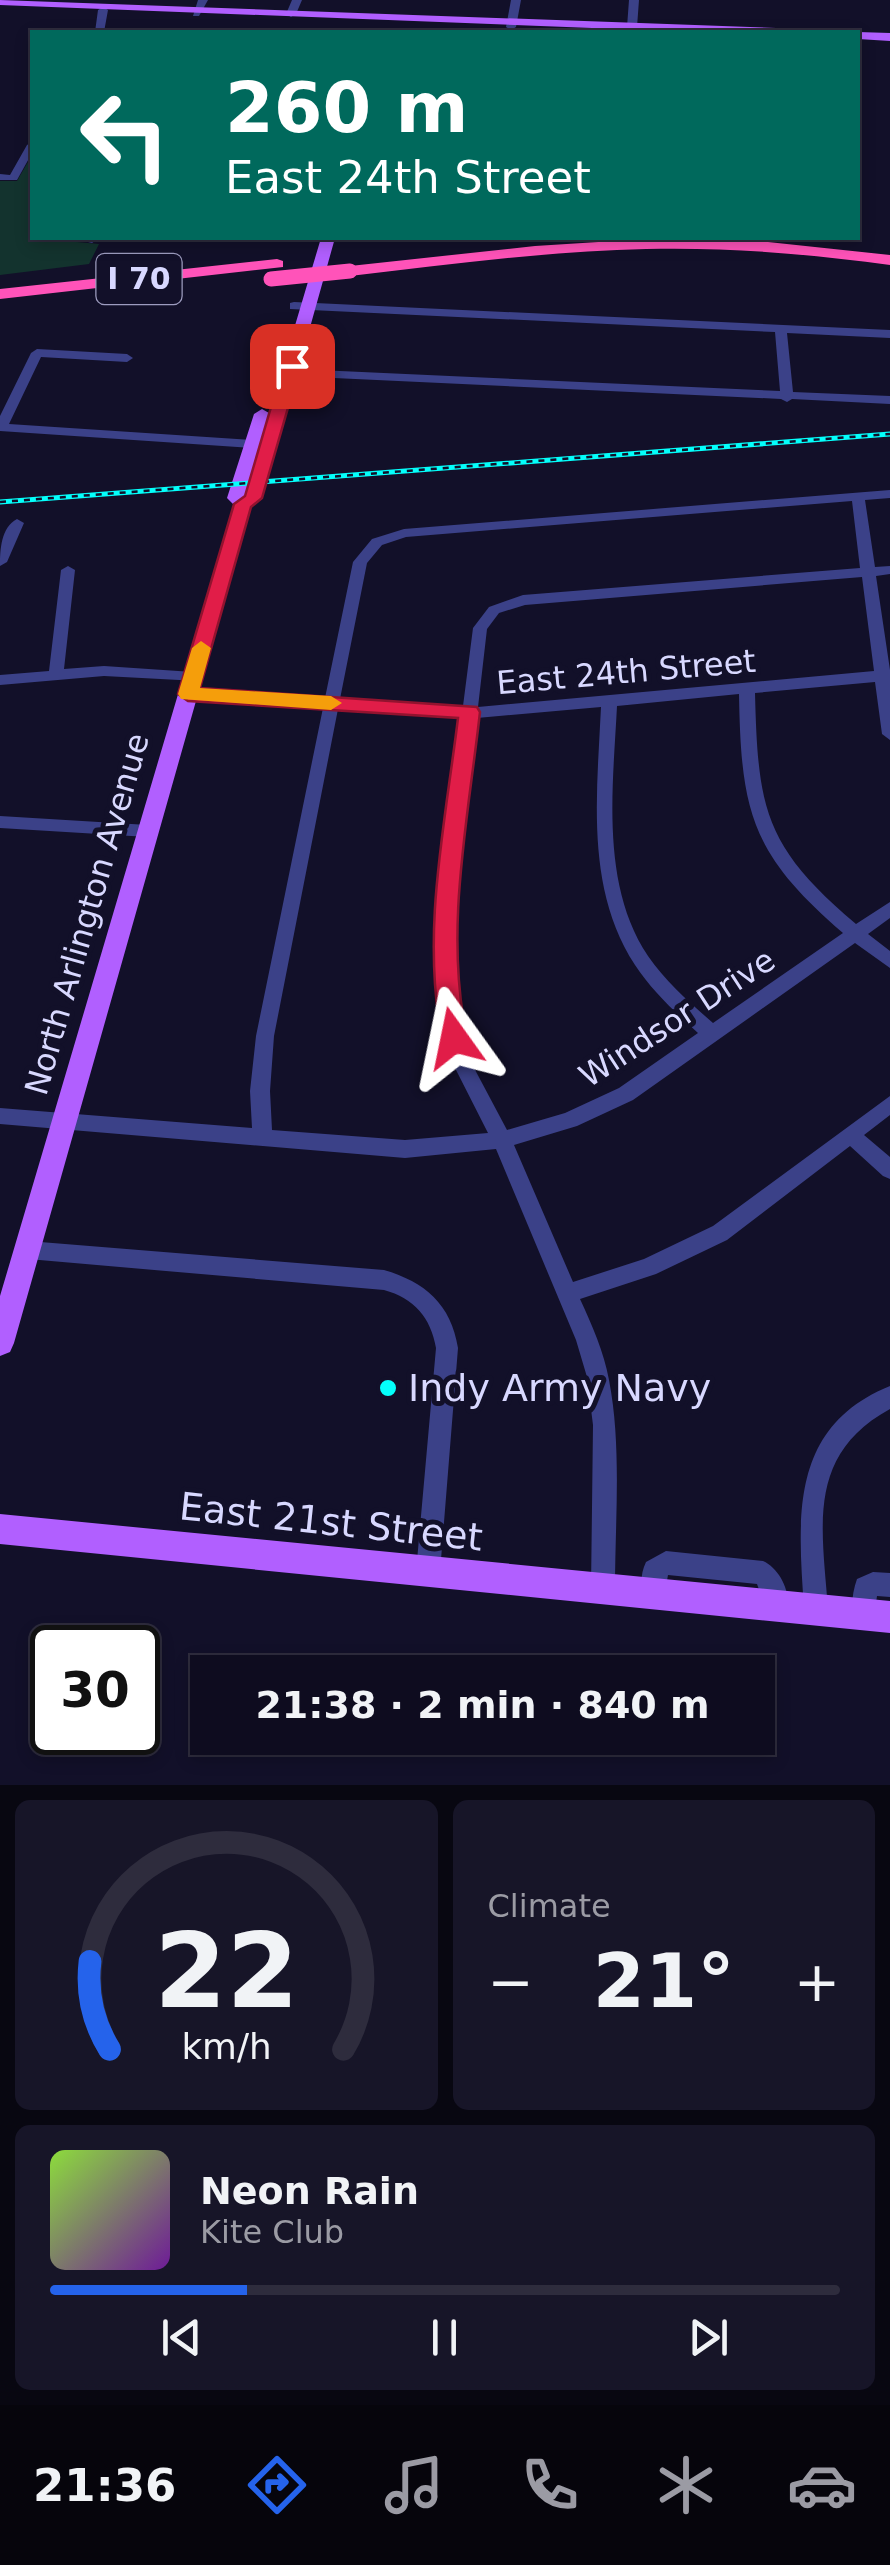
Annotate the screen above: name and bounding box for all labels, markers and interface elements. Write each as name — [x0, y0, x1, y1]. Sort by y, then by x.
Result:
text: 260 m — [225, 67, 468, 149]
icon: left — [60, 70, 190, 200]
text: East 24th Street — [225, 151, 591, 204]
road number: I 70 — [96, 254, 182, 304]
pin — [250, 324, 335, 409]
icon: arrive — [265, 339, 320, 394]
street label: East 24th Street — [495, 642, 757, 702]
street label: North Arlington Avenue — [17, 729, 157, 1099]
street label: Windsor Drive — [572, 941, 782, 1095]
position arrow — [402, 986, 506, 1090]
place label: Indy Army Navy — [408, 1366, 711, 1410]
marker: Indy Army Navy — [377, 1377, 399, 1399]
street label: East 21st Street — [177, 1484, 485, 1560]
speed limit sign: 30 — [30, 1625, 160, 1755]
text: 21:38 · 2 min · 840 m — [255, 1683, 710, 1727]
text: Climate — [488, 1887, 611, 1925]
text: 22 — [154, 1910, 299, 2032]
text: 21° — [593, 1937, 735, 2025]
text: − — [488, 1950, 534, 2014]
text: + — [794, 1950, 840, 2014]
text: km/h — [181, 2026, 271, 2067]
text: Neon Rain — [200, 2169, 419, 2213]
text: Kite Club — [200, 2213, 344, 2251]
icon: previous — [154, 2310, 209, 2365]
icon: pause — [417, 2310, 472, 2365]
icon: next — [681, 2310, 736, 2365]
icon: directions — [242, 2450, 312, 2520]
icon: music — [379, 2450, 449, 2520]
icon: phone — [515, 2450, 585, 2520]
icon: climate — [651, 2450, 721, 2520]
icon: car — [787, 2450, 857, 2520]
text: 21:36 — [33, 2459, 176, 2512]

